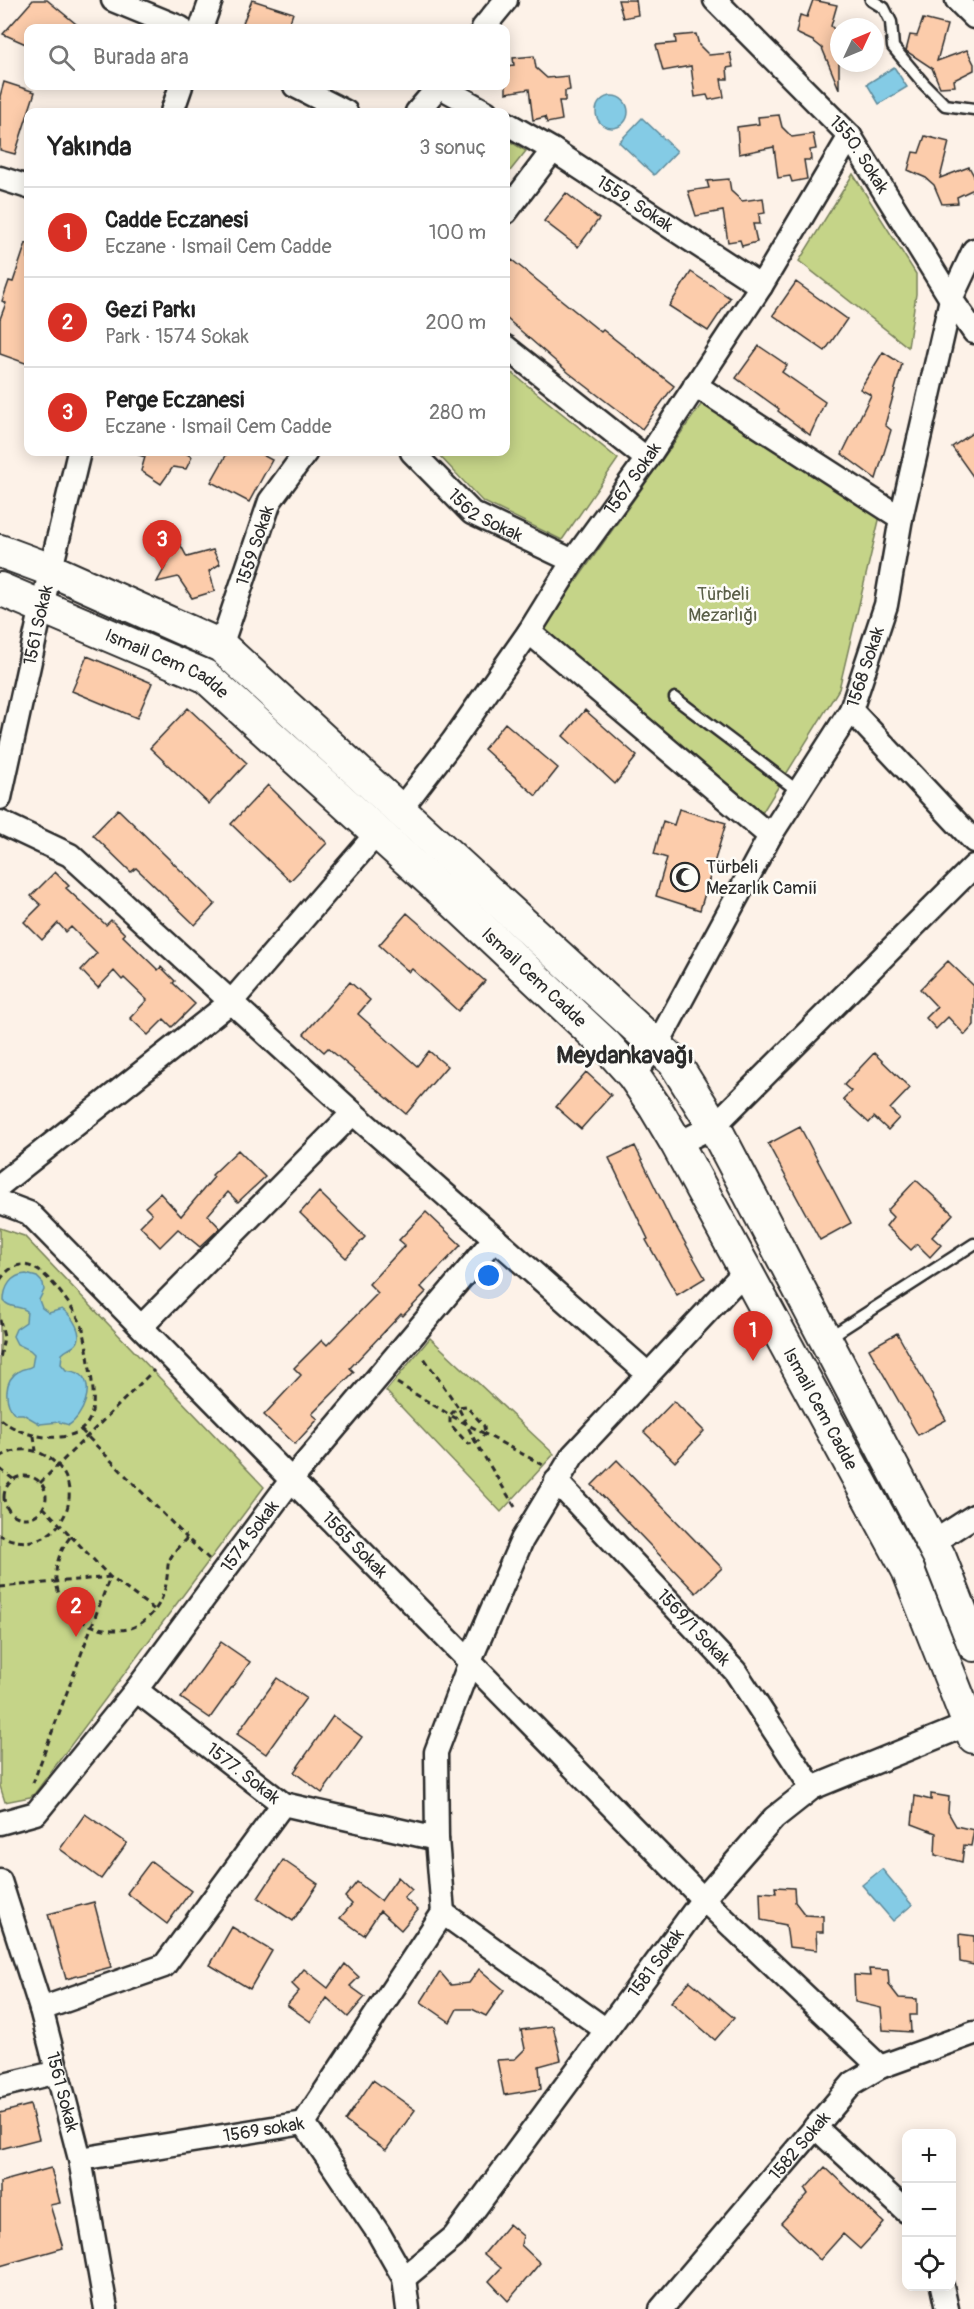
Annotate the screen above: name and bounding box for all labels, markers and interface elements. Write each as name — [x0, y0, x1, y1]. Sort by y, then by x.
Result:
north arrow — [830, 18, 884, 72]
search box — [24, 24, 510, 90]
icon: search — [45, 41, 78, 74]
text: Burada ara — [93, 43, 189, 71]
street label: 1550. Sokak — [824, 111, 894, 198]
text: Yakında — [48, 131, 132, 163]
text: 3 sonuç — [419, 135, 486, 160]
street label: 1559. Sokak — [592, 170, 678, 238]
text: Cadde Eczanesi — [105, 206, 248, 234]
text: 1 — [64, 220, 71, 245]
text: 100 m — [429, 220, 486, 245]
text: Eczane · Ismail Cem Cadde — [105, 234, 332, 259]
text: Gezi Parkı — [105, 296, 196, 324]
text: 2 — [62, 310, 73, 335]
text: 200 m — [425, 310, 486, 335]
text: Park · 1574 Sokak — [105, 324, 249, 349]
text: Perge Eczanesi — [105, 386, 244, 414]
text: 3 — [62, 400, 73, 425]
text: 280 m — [429, 400, 486, 425]
text: Eczane · Ismail Cem Cadde — [105, 414, 332, 439]
street label: 1567 Sokak — [599, 438, 667, 520]
street label: 1562 Sokak — [442, 484, 527, 548]
street label: 1559 Sokak — [231, 502, 280, 589]
pin: 3 — [142, 520, 182, 570]
street label: 1561 Sokak — [18, 582, 59, 668]
park label: Türbeli Mezarlığı — [688, 583, 758, 627]
street label: 1568 Sokak — [842, 623, 890, 711]
street label: Ismail Cem Cadde — [101, 624, 233, 704]
place label: Türbeli Mezarlık Camii — [706, 856, 816, 900]
mosque icon: Türbeli Mezarlık Camii — [669, 861, 701, 893]
street label: Ismail Cem Cadde — [476, 923, 591, 1033]
district label: Meydankavağı — [556, 1041, 694, 1070]
your location — [474, 1261, 503, 1290]
pin: 1 — [734, 1312, 772, 1361]
street label: Ismail Cem Cadde — [778, 1344, 863, 1474]
street label: 1574 Sokak — [216, 1496, 285, 1577]
street label: 1565 Sokak — [317, 1507, 393, 1584]
street label: 1569/1 Sokak — [652, 1584, 736, 1671]
pin: 2 — [56, 1588, 96, 1637]
street label: 1577. Sokak — [202, 1738, 285, 1810]
street label: 1581 Sokak — [623, 1924, 690, 2002]
street label: 1561 Sokak — [41, 2049, 84, 2135]
street label: 1582 Sokak — [764, 2107, 836, 2185]
street label: 1569 sokak — [222, 2112, 306, 2148]
map controls — [902, 2129, 956, 2291]
button: + — [902, 2129, 956, 2183]
button: − — [902, 2183, 956, 2237]
button: locate — [902, 2237, 956, 2291]

